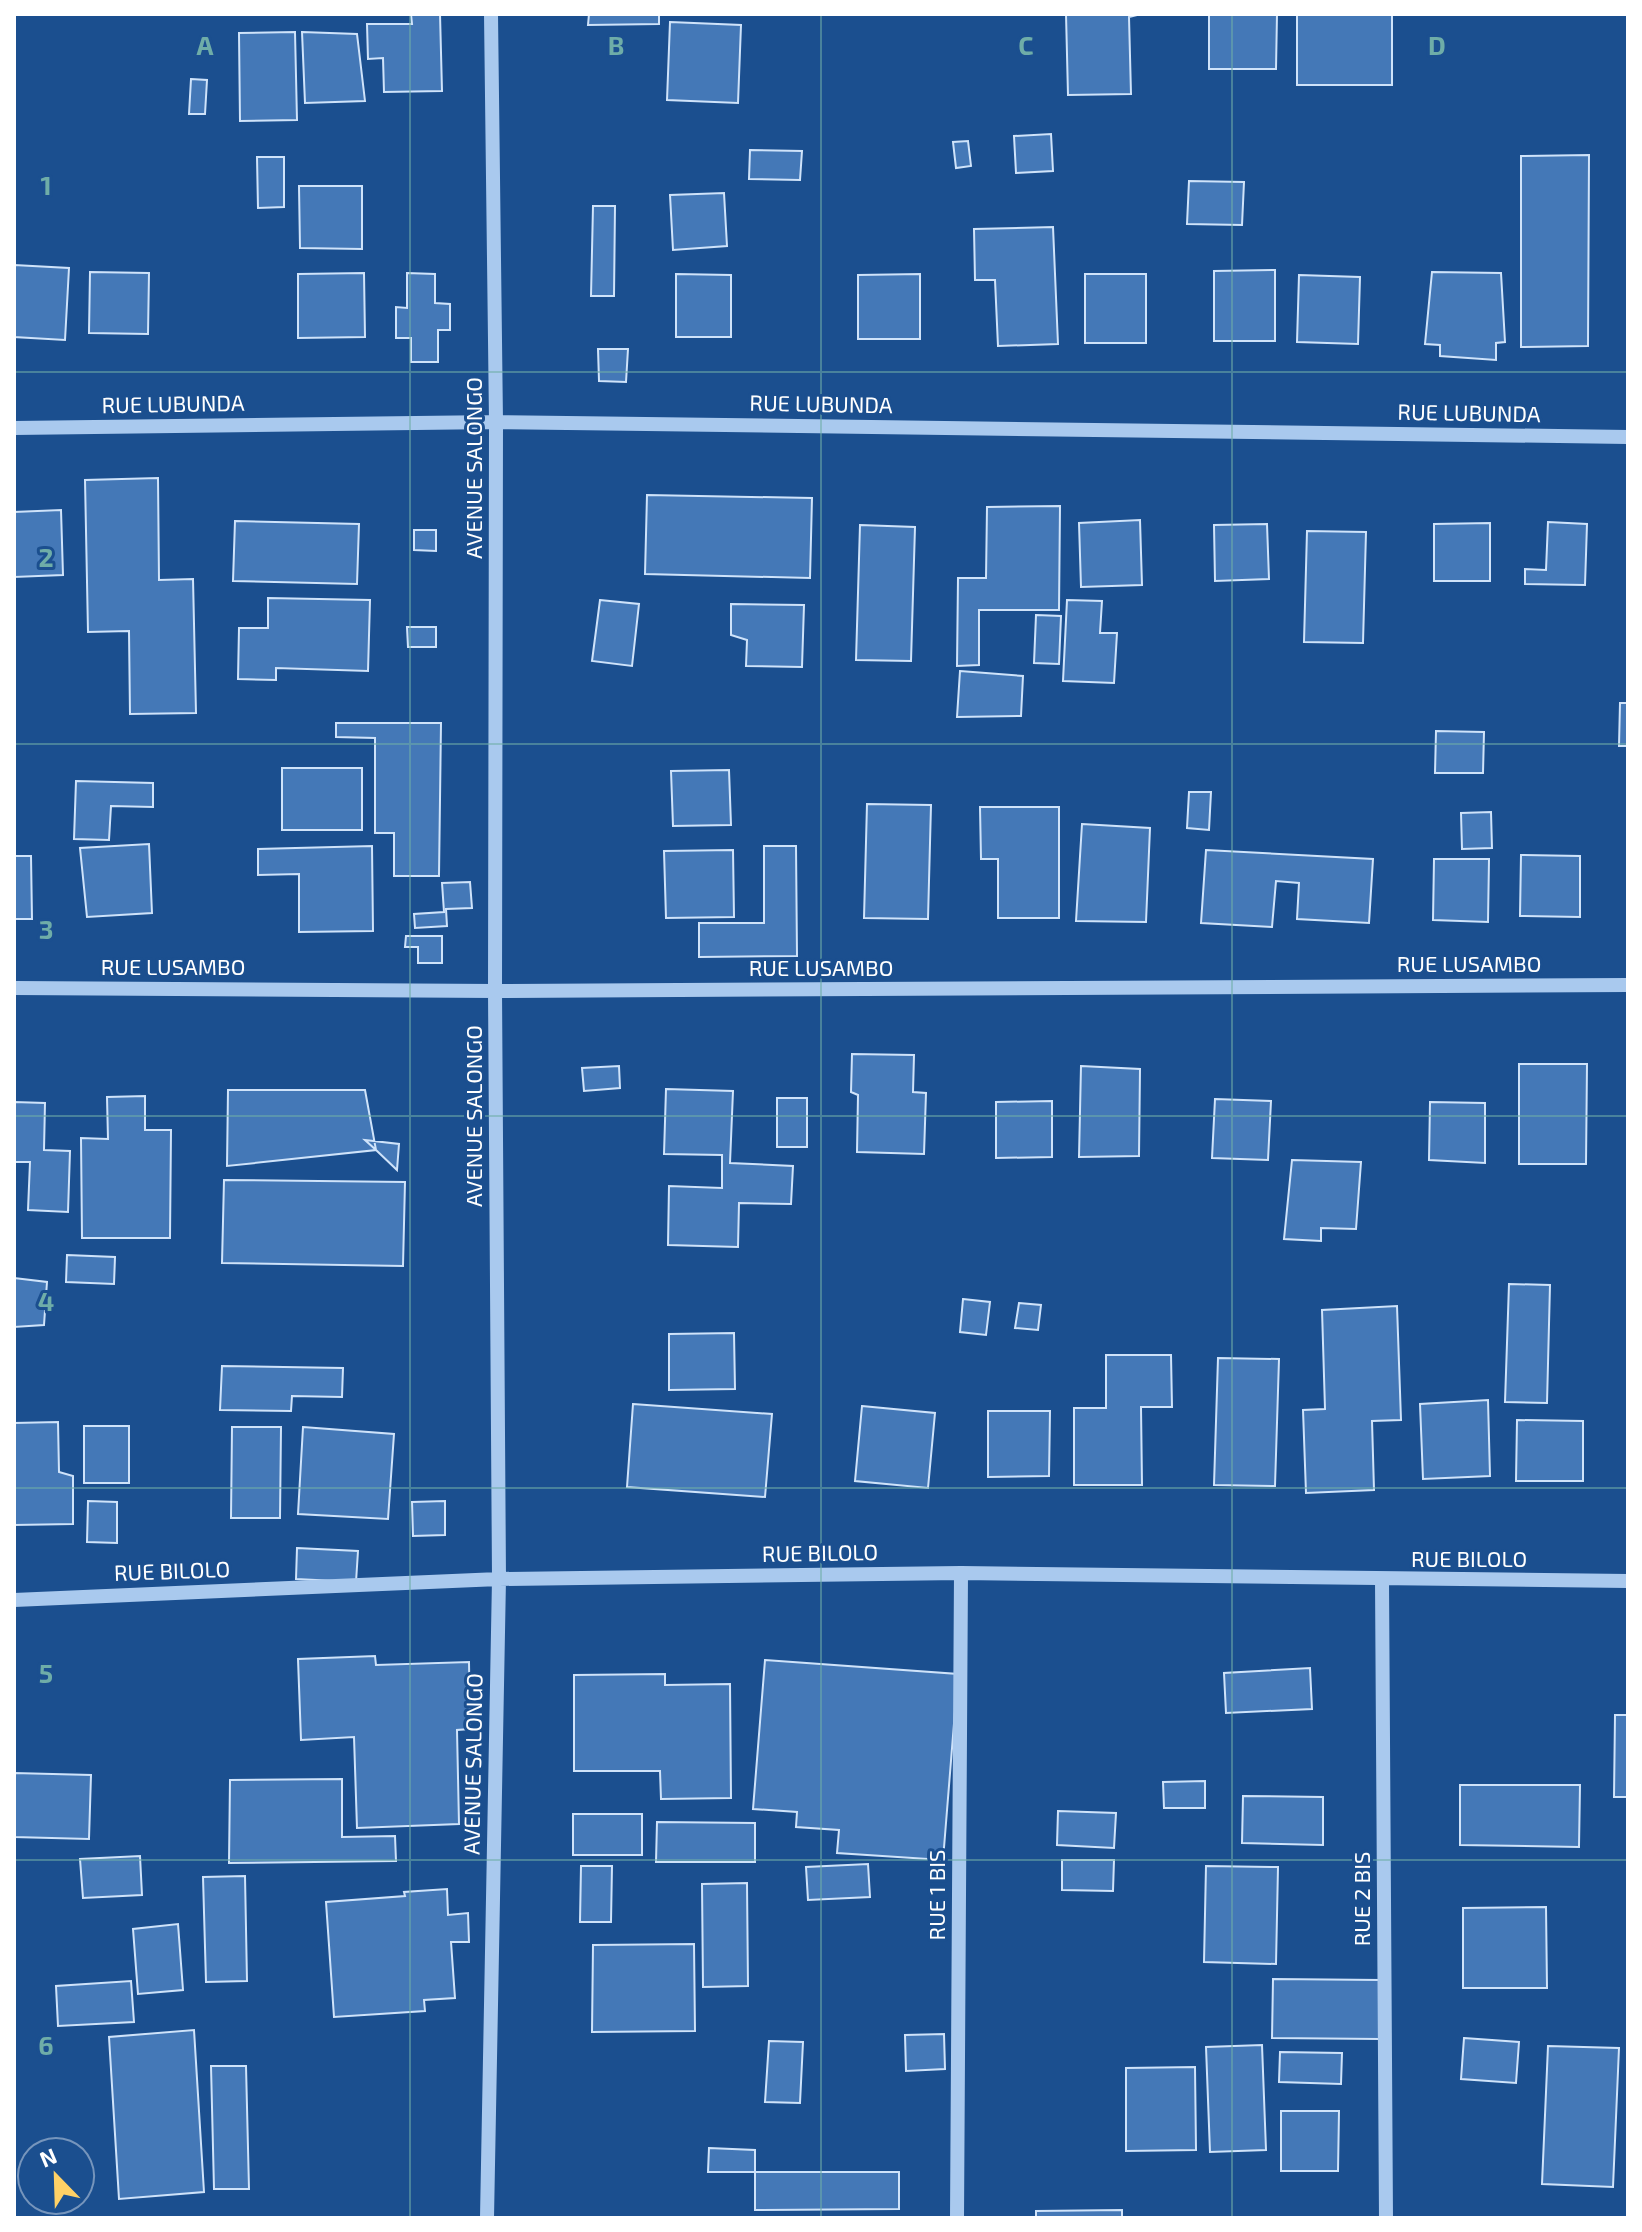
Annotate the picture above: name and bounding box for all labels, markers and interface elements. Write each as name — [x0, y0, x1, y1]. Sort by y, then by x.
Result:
text: A — [197, 29, 214, 60]
text: B — [608, 29, 624, 60]
text: C — [1018, 29, 1034, 60]
text: D — [1428, 29, 1446, 60]
text: 1 — [40, 169, 52, 200]
street label: AVENUE SALONGO — [460, 377, 486, 559]
street label: RUE LUBUNDA — [101, 389, 245, 417]
street label: RUE LUBUNDA — [749, 389, 893, 417]
street label: RUE LUBUNDA — [1397, 398, 1541, 426]
text: 2 — [38, 541, 54, 572]
text: 3 — [39, 913, 53, 944]
street label: RUE LUSAMBO — [1397, 950, 1541, 976]
street label: RUE LUSAMBO — [101, 953, 245, 979]
street label: RUE LUSAMBO — [749, 954, 893, 980]
street label: AVENUE SALONGO — [460, 1025, 486, 1207]
text: 4 — [38, 1285, 54, 1316]
street label: RUE BILOLO — [762, 1538, 878, 1566]
street label: RUE BILOLO — [1411, 1545, 1527, 1571]
street label: RUE BILOLO — [113, 1555, 230, 1585]
text: 5 — [39, 1657, 53, 1688]
street label: AVENUE SALONGO — [457, 1673, 487, 1855]
street label: RUE 1 BIS — [923, 1850, 949, 1940]
street label: RUE 2 BIS — [1348, 1852, 1374, 1946]
text: 6 — [38, 2029, 54, 2060]
north arrow — [16, 2136, 96, 2216]
text: N — [35, 2142, 60, 2172]

